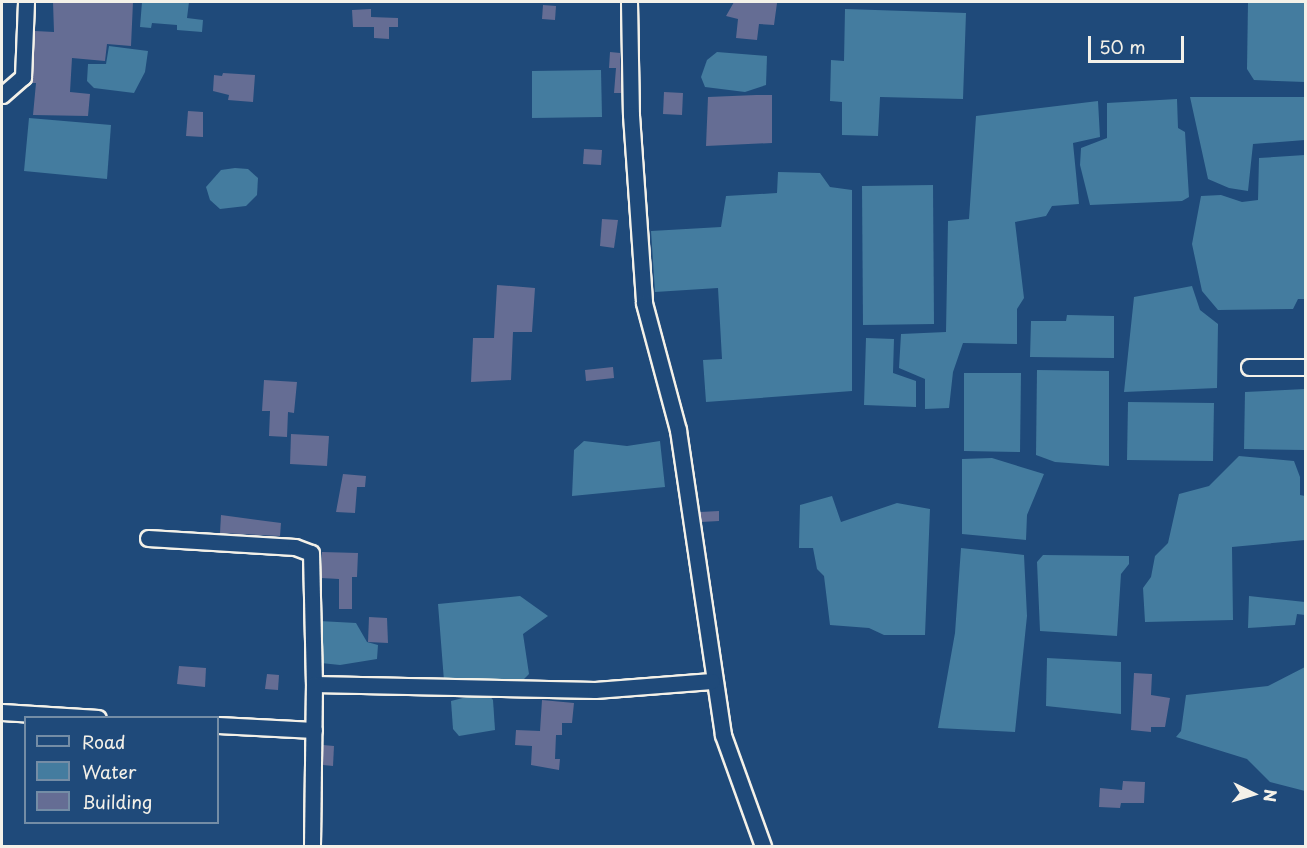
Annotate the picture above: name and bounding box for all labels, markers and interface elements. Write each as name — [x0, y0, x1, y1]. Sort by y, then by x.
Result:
scale bar — [1091, 24, 1187, 62]
text: 50 m — [1099, 33, 1146, 60]
legend — [24, 716, 219, 824]
text: Road — [82, 728, 126, 755]
text: Water — [82, 758, 136, 785]
north arrow — [1223, 764, 1283, 824]
text: Building — [82, 788, 152, 815]
text: N — [1258, 788, 1283, 803]

